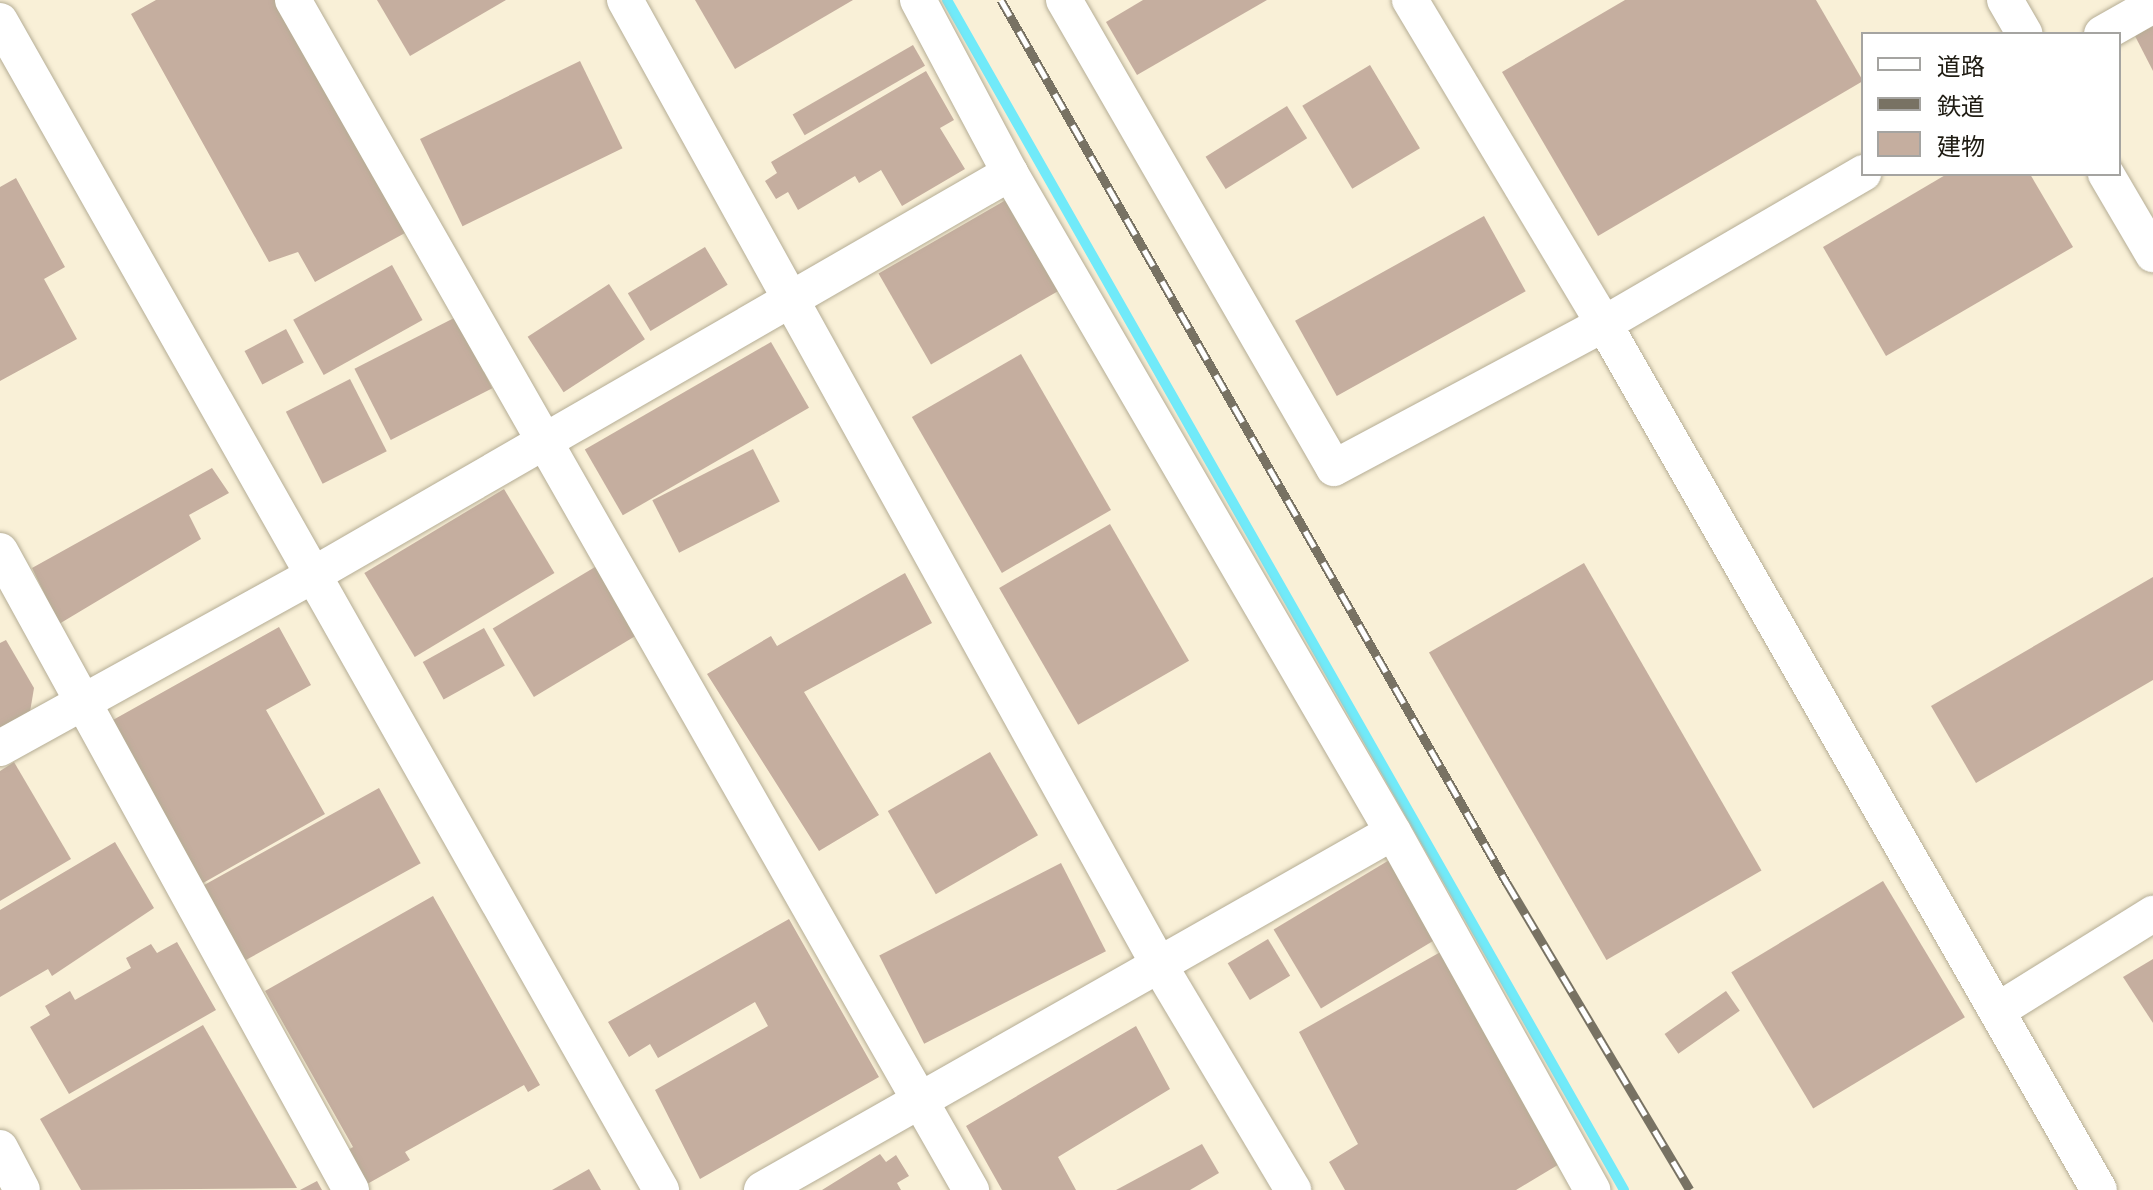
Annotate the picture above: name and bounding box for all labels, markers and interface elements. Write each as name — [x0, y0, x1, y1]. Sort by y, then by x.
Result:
legend — [1861, 32, 2121, 176]
text: 道路 — [1937, 53, 1985, 81]
text: 鉄道 — [1937, 93, 1985, 121]
text: 建物 — [1937, 133, 1985, 161]

